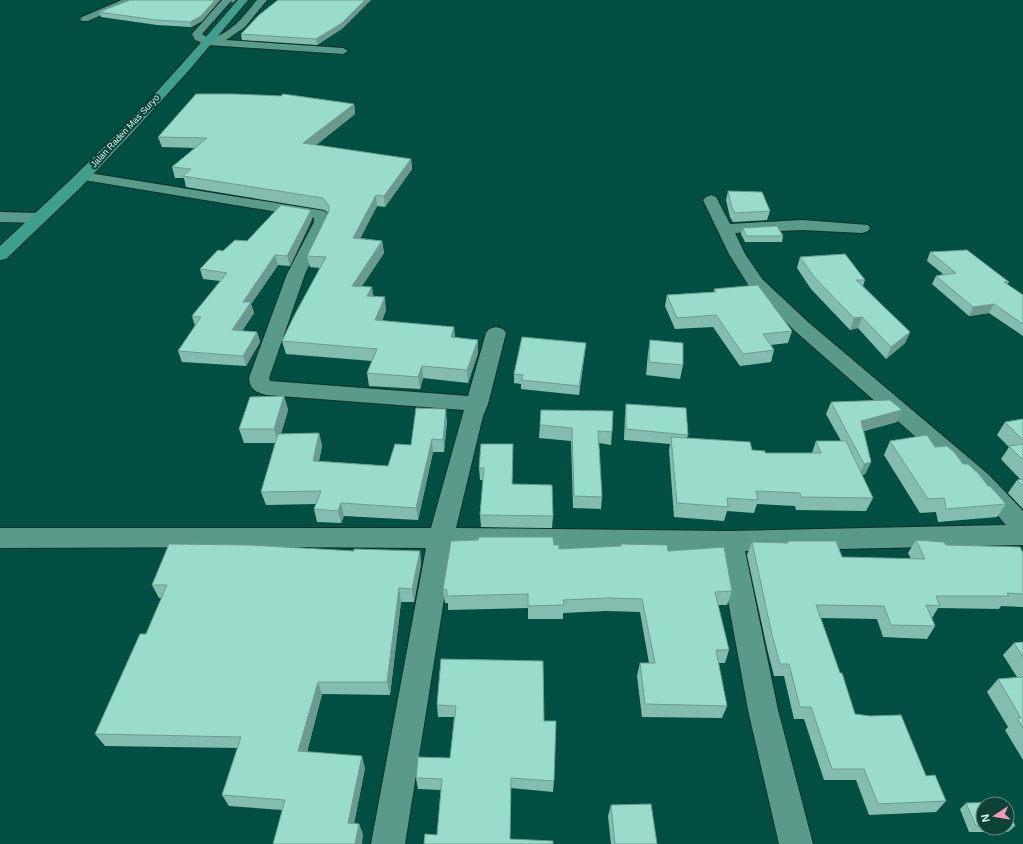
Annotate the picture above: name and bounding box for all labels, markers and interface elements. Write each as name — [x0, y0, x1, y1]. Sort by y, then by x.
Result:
street label: Jalan Raden Mas Suryo — [89, 92, 161, 170]
north arrow — [975, 796, 1015, 836]
text: N — [979, 813, 992, 823]

